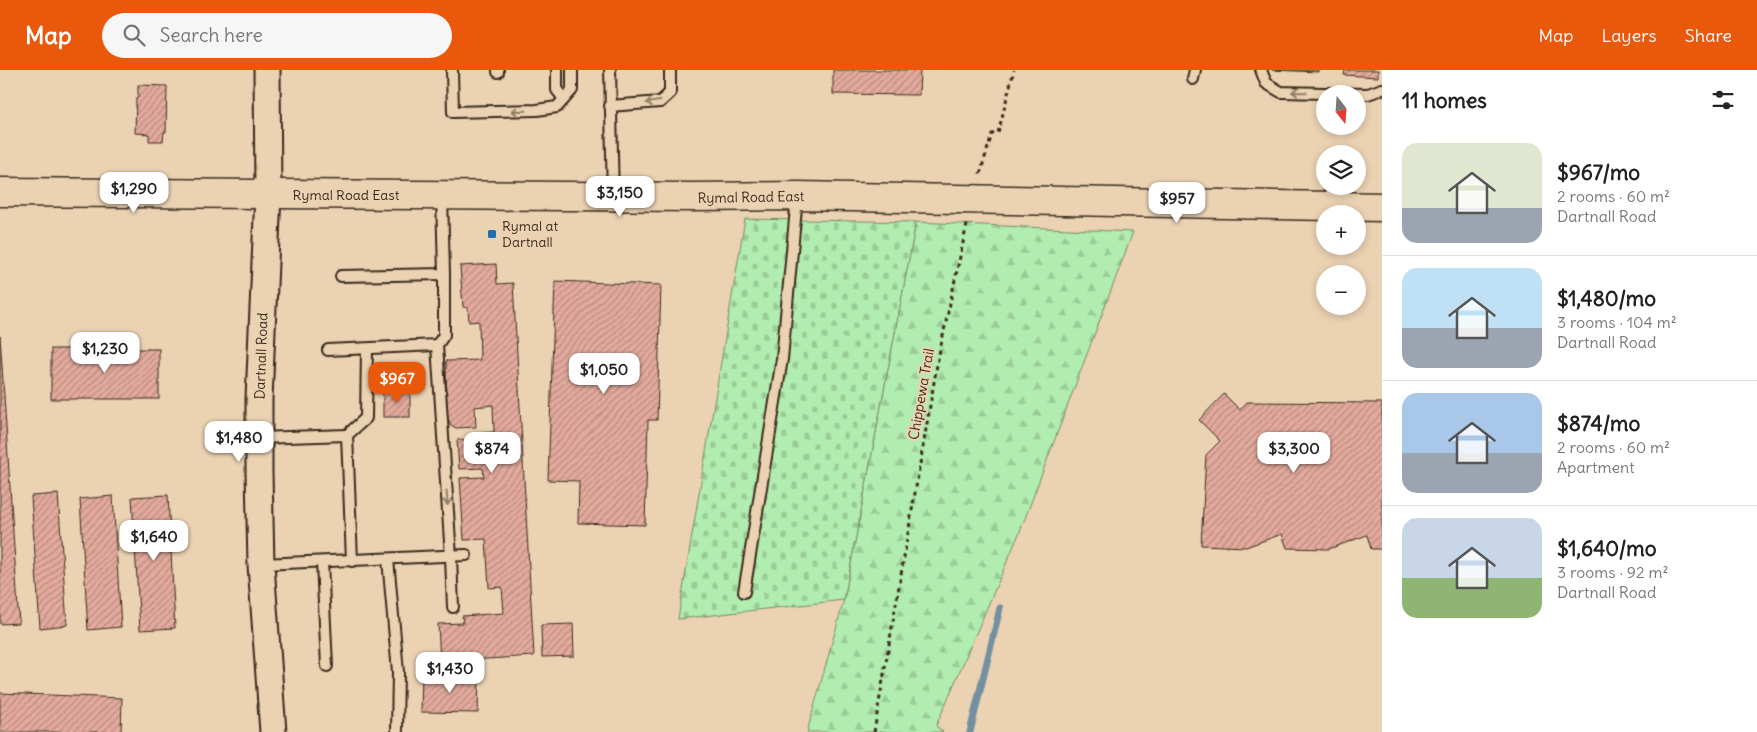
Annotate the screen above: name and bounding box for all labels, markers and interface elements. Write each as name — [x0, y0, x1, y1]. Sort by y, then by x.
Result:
search box — [102, 13, 452, 58]
text: Map — [25, 20, 72, 50]
icon: search — [120, 21, 148, 49]
text: Search here — [160, 23, 263, 47]
text: Map — [1538, 24, 1573, 47]
text: Layers — [1601, 24, 1657, 47]
text: Share — [1685, 24, 1732, 47]
north arrow — [1316, 85, 1366, 135]
map controls — [1316, 85, 1366, 315]
icon: filters — [1709, 86, 1737, 114]
one-way arrow — [1291, 87, 1308, 97]
text: 11 homes — [1402, 87, 1487, 114]
one-way arrow — [645, 97, 661, 107]
one-way arrow — [511, 106, 528, 116]
button: layers — [1316, 145, 1366, 195]
text: $967/mo — [1557, 159, 1640, 186]
icon: home — [1442, 163, 1502, 223]
pin: $1,290 — [93, 172, 175, 214]
pin: $3,150 — [579, 176, 661, 218]
text: $1,290 — [111, 178, 157, 198]
text: $3,150 — [597, 182, 643, 202]
pin: $957 — [1147, 182, 1207, 224]
street label: Rymal Road East — [293, 186, 400, 204]
text: 2 rooms · 60 m² — [1557, 186, 1670, 206]
street label: Rymal Road East — [697, 187, 805, 207]
text: $957 — [1159, 188, 1195, 208]
button: + — [1316, 205, 1366, 255]
text: Dartnall Road — [1557, 206, 1656, 226]
place label: Rymal at Dartnall — [502, 217, 559, 251]
marker: Rymal at Dartnall — [486, 228, 498, 240]
button: − — [1316, 265, 1366, 315]
text: $1,480/mo — [1557, 285, 1656, 312]
icon: home — [1442, 288, 1502, 348]
street label: Dartnall Road — [250, 312, 272, 400]
text: 3 rooms · 104 m² — [1557, 312, 1677, 332]
pin: $1,230 — [64, 332, 146, 374]
text: Dartnall Road — [1557, 332, 1656, 352]
text: $1,230 — [82, 338, 128, 358]
street label: Chippewa Trail — [904, 347, 938, 441]
pin: $1,050 — [563, 352, 645, 395]
text: $1,050 — [580, 359, 628, 379]
pin: $967 — [367, 362, 427, 404]
text: $967 — [379, 368, 415, 388]
text: $874/mo — [1557, 410, 1640, 437]
icon: home — [1442, 413, 1502, 473]
pin: $1,480 — [198, 420, 280, 463]
text: $1,480 — [216, 427, 263, 447]
pin: $874 — [462, 432, 522, 474]
pin: $3,300 — [1253, 432, 1335, 474]
text: 2 rooms · 60 m² — [1557, 437, 1670, 457]
text: $874 — [475, 438, 509, 458]
text: $3,300 — [1268, 438, 1320, 458]
text: Apartment — [1557, 457, 1635, 477]
one-way arrow — [443, 490, 452, 506]
pin: $1,640 — [113, 520, 195, 562]
text: $1,640 — [130, 526, 178, 546]
text: $1,640/mo — [1557, 535, 1656, 562]
icon: home — [1442, 538, 1502, 598]
text: 3 rooms · 92 m² — [1557, 562, 1669, 582]
text: Dartnall Road — [1557, 582, 1656, 602]
pin: $1,430 — [409, 652, 491, 694]
text: $1,430 — [427, 658, 473, 678]

